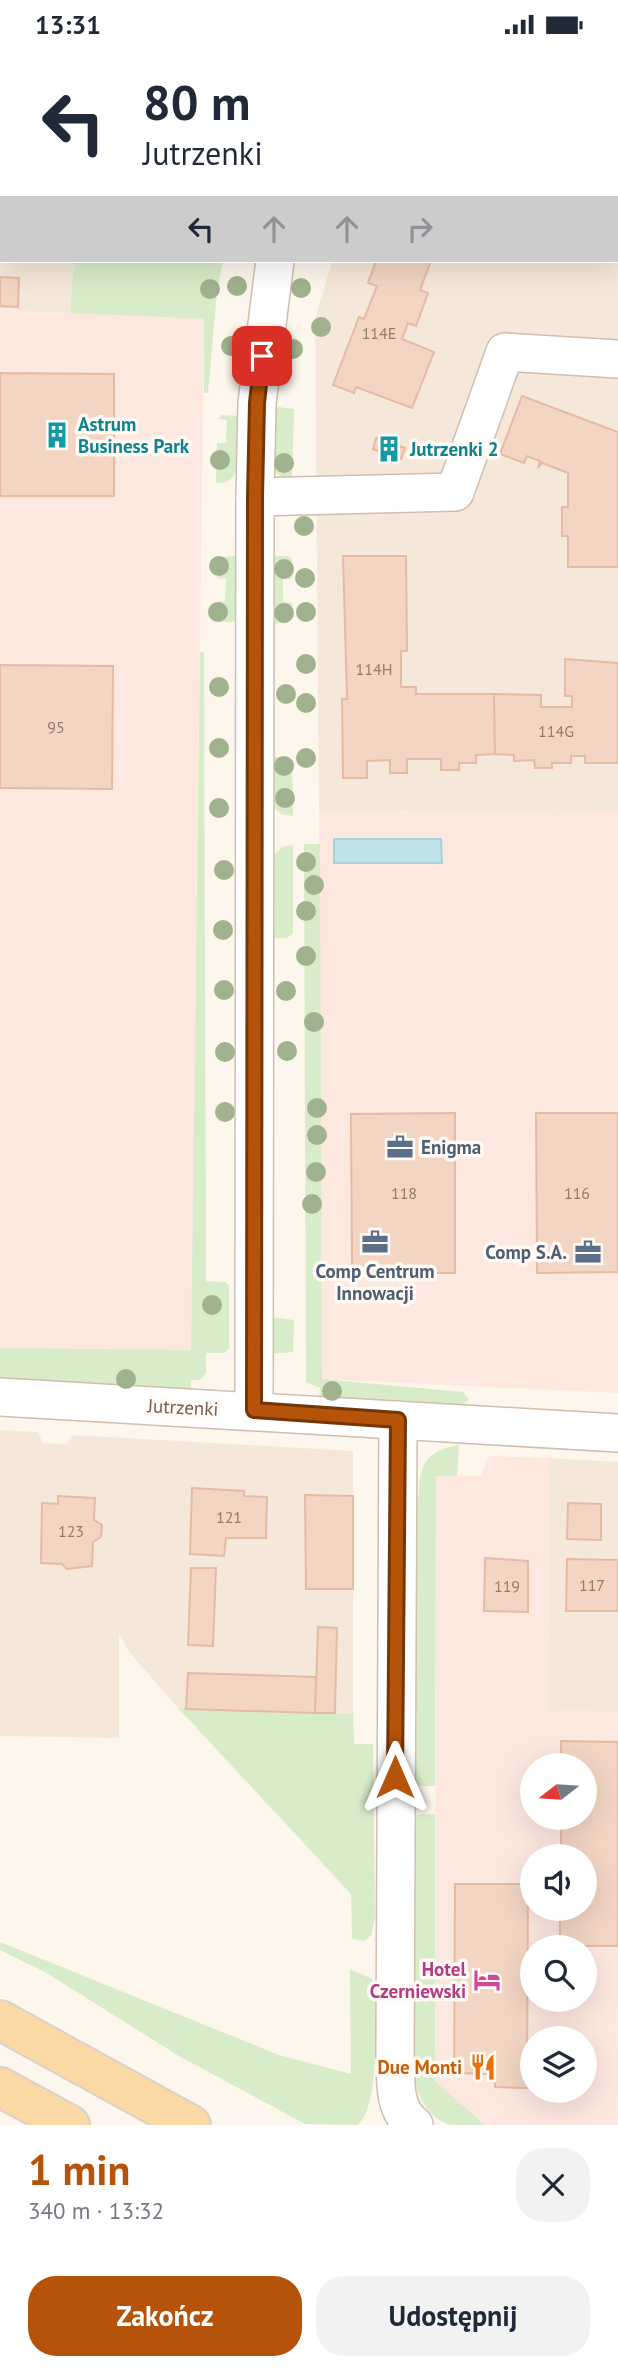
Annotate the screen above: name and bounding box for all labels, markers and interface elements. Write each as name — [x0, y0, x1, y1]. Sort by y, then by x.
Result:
text: 13:31 — [35, 8, 101, 41]
text: 80 m — [143, 70, 250, 134]
icon: left — [28, 77, 119, 168]
text: Jutrzenki — [143, 132, 263, 174]
icon: left — [182, 210, 220, 248]
icon: ahead — [255, 210, 293, 248]
icon: ahead — [328, 210, 366, 248]
icon: right — [401, 210, 439, 248]
house number: 114E — [362, 323, 396, 343]
pin — [232, 326, 292, 386]
icon: arrive — [243, 337, 281, 375]
place label: Astrum Business Park — [78, 412, 190, 458]
building icon: Astrum Business Park — [42, 420, 72, 450]
building icon: Jutrzenki 2 — [374, 434, 404, 464]
place label: Jutrzenki 2 — [409, 437, 498, 461]
house number: 114H — [356, 659, 392, 679]
house number: 95 — [47, 717, 65, 737]
house number: 114G — [538, 721, 574, 741]
office icon: Enigma — [385, 1132, 415, 1162]
place label: Enigma — [421, 1135, 481, 1159]
house number: 118 — [391, 1183, 417, 1203]
house number: 116 — [564, 1183, 590, 1203]
office icon: Comp Centrum Innowacji — [360, 1227, 390, 1257]
office icon: Comp S.A. — [573, 1237, 603, 1267]
place label: Comp S.A. — [485, 1240, 567, 1264]
place label: Comp Centrum Innowacji — [315, 1259, 435, 1305]
street label: Jutrzenki — [146, 1393, 219, 1421]
house number: 121 — [216, 1507, 242, 1527]
house number: 123 — [58, 1521, 84, 1541]
house number: 117 — [579, 1575, 605, 1595]
house number: 119 — [494, 1576, 520, 1596]
position arrow — [358, 1740, 432, 1814]
north arrow — [520, 1753, 597, 1831]
map controls — [520, 1753, 597, 2103]
button: sound — [520, 1844, 597, 1921]
button: search — [520, 1935, 597, 2012]
place label: Hotel Czerniewski — [370, 1957, 466, 2003]
hotel icon: Hotel Czerniewski — [472, 1965, 502, 1995]
button: layers — [520, 2026, 597, 2103]
restaurant icon: Due Monti — [468, 2052, 498, 2082]
place label: Due Monti — [378, 2055, 462, 2079]
text: 1 min — [28, 2142, 130, 2197]
button: close — [516, 2148, 590, 2222]
text: 340 m · 13:32 — [28, 2196, 164, 2225]
button: Zakończ — [28, 2276, 302, 2356]
button: Udostępnij — [316, 2276, 590, 2356]

